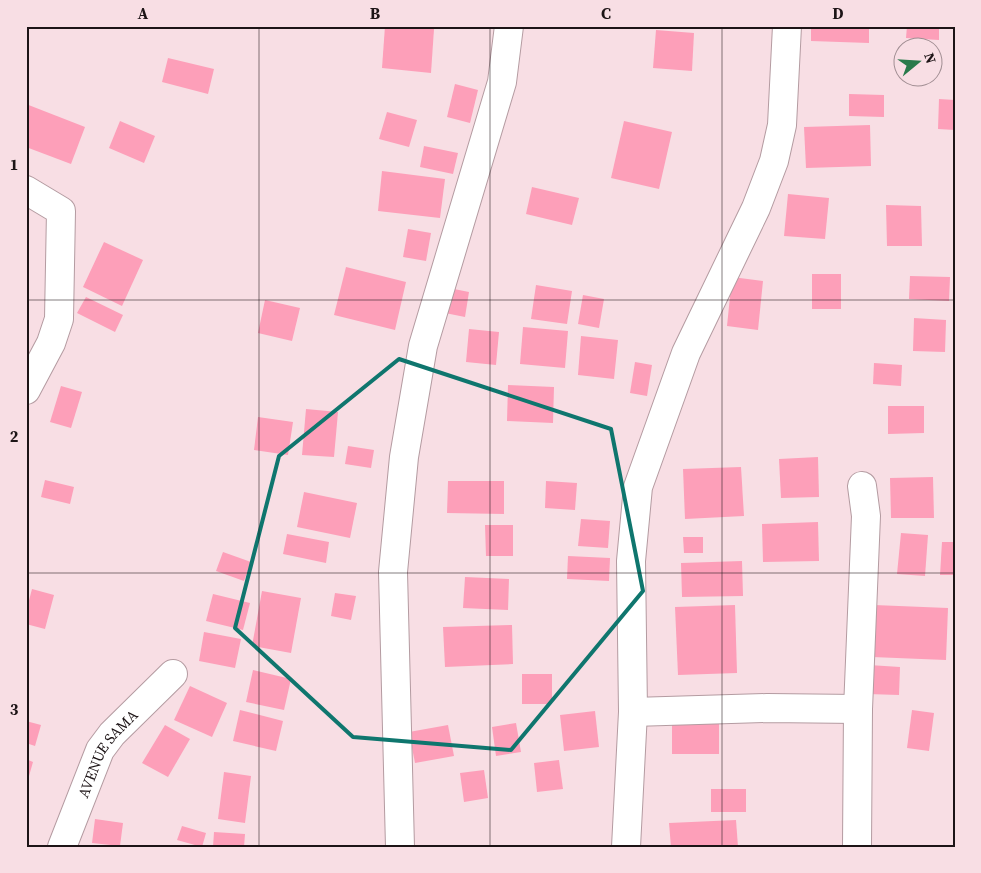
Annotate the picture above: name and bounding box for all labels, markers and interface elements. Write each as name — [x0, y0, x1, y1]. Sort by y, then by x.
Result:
text: A — [138, 2, 149, 24]
text: B — [370, 2, 381, 24]
text: C — [601, 2, 611, 24]
text: D — [832, 2, 844, 24]
north arrow — [894, 38, 944, 88]
text: N — [919, 50, 941, 66]
text: 1 — [10, 153, 18, 175]
text: 2 — [10, 425, 19, 447]
text: 3 — [10, 698, 19, 720]
street label: AVENUE SAMA — [72, 704, 142, 801]

